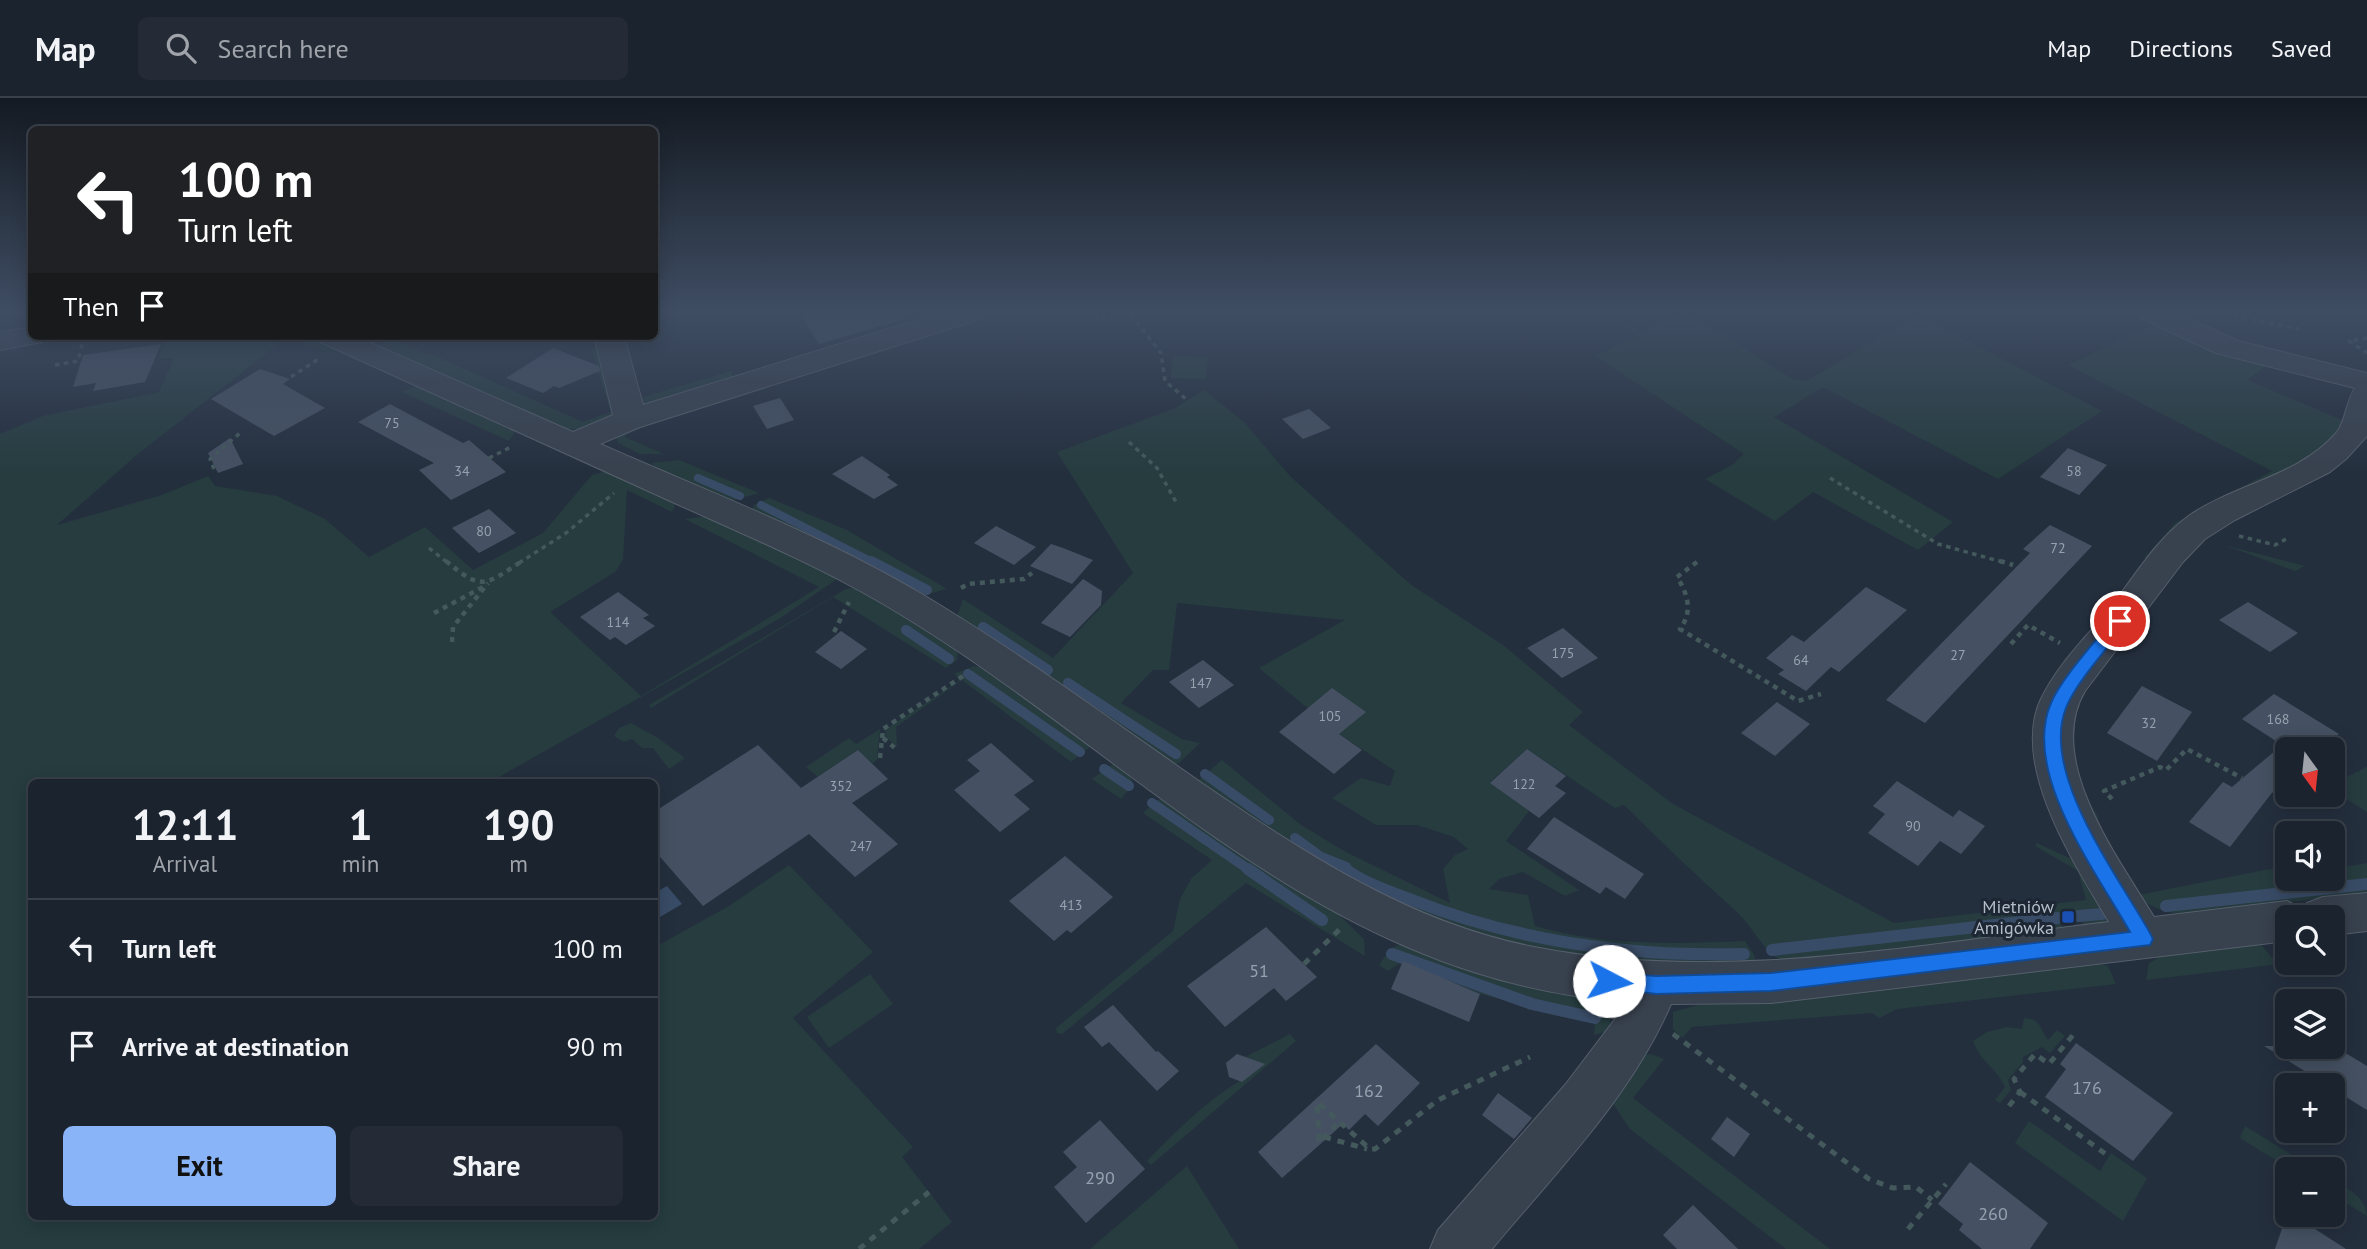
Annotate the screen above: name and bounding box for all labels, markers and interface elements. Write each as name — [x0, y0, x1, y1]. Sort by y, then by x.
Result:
search box — [138, 17, 628, 80]
text: Map — [35, 27, 96, 70]
icon: search — [162, 29, 200, 67]
text: Search here — [218, 32, 349, 65]
text: Map — [2047, 33, 2091, 64]
text: Directions — [2129, 33, 2233, 64]
text: Saved — [2271, 33, 2332, 64]
text: 100 m — [178, 147, 313, 211]
icon: left — [63, 154, 154, 245]
text: Turn left — [178, 209, 293, 251]
icon: arrive — [133, 287, 171, 325]
text: Then — [63, 290, 119, 323]
house number: 75 — [384, 414, 400, 432]
house number: 34 — [454, 462, 470, 480]
house number: 58 — [2066, 462, 2082, 480]
house number: 80 — [476, 522, 492, 540]
house number: 72 — [2050, 539, 2066, 557]
pin — [2090, 591, 2150, 651]
icon: arrive — [2101, 602, 2139, 640]
house number: 114 — [607, 613, 630, 631]
house number: 175 — [1552, 644, 1574, 662]
house number: 27 — [1950, 646, 1966, 664]
house number: 64 — [1793, 651, 1809, 669]
house number: 147 — [1190, 674, 1212, 692]
house number: 105 — [1319, 707, 1341, 725]
house number: 168 — [2267, 710, 2289, 728]
house number: 32 — [2141, 714, 2157, 732]
north arrow — [2275, 737, 2345, 807]
map controls — [2275, 737, 2345, 1227]
house number: 122 — [1513, 775, 1535, 793]
house number: 352 — [830, 777, 852, 795]
text: 12:11 — [132, 797, 238, 852]
text: 1 — [349, 797, 372, 852]
text: 190 — [483, 797, 554, 852]
house number: 90 — [1905, 817, 1921, 835]
button: sound — [2275, 821, 2345, 891]
house number: 247 — [850, 837, 872, 855]
text: Arrival — [153, 849, 217, 878]
text: min — [342, 849, 379, 878]
text: m — [509, 849, 528, 878]
place label: Mietniów Amigówka — [1974, 895, 2055, 939]
house number: 413 — [1060, 896, 1082, 914]
button: search — [2275, 905, 2345, 975]
marker: Mietniów Amigówka — [2060, 909, 2076, 925]
icon: left — [63, 929, 101, 967]
text: Turn left — [122, 932, 216, 965]
text: 100 m — [552, 932, 623, 965]
position arrow — [1572, 944, 1646, 1018]
house number: 51 — [1249, 959, 1269, 982]
button: layers — [2275, 989, 2345, 1059]
icon: arrive — [63, 1027, 101, 1065]
text: Arrive at destination — [122, 1030, 349, 1063]
text: 90 m — [567, 1030, 623, 1063]
button: + — [2275, 1073, 2345, 1143]
house number: 176 — [2072, 1076, 2102, 1099]
house number: 162 — [1354, 1079, 1384, 1102]
button: Exit — [63, 1126, 336, 1206]
button: Share — [350, 1126, 623, 1206]
button: − — [2275, 1157, 2345, 1227]
house number: 290 — [1085, 1166, 1115, 1189]
house number: 260 — [1978, 1202, 2008, 1225]

